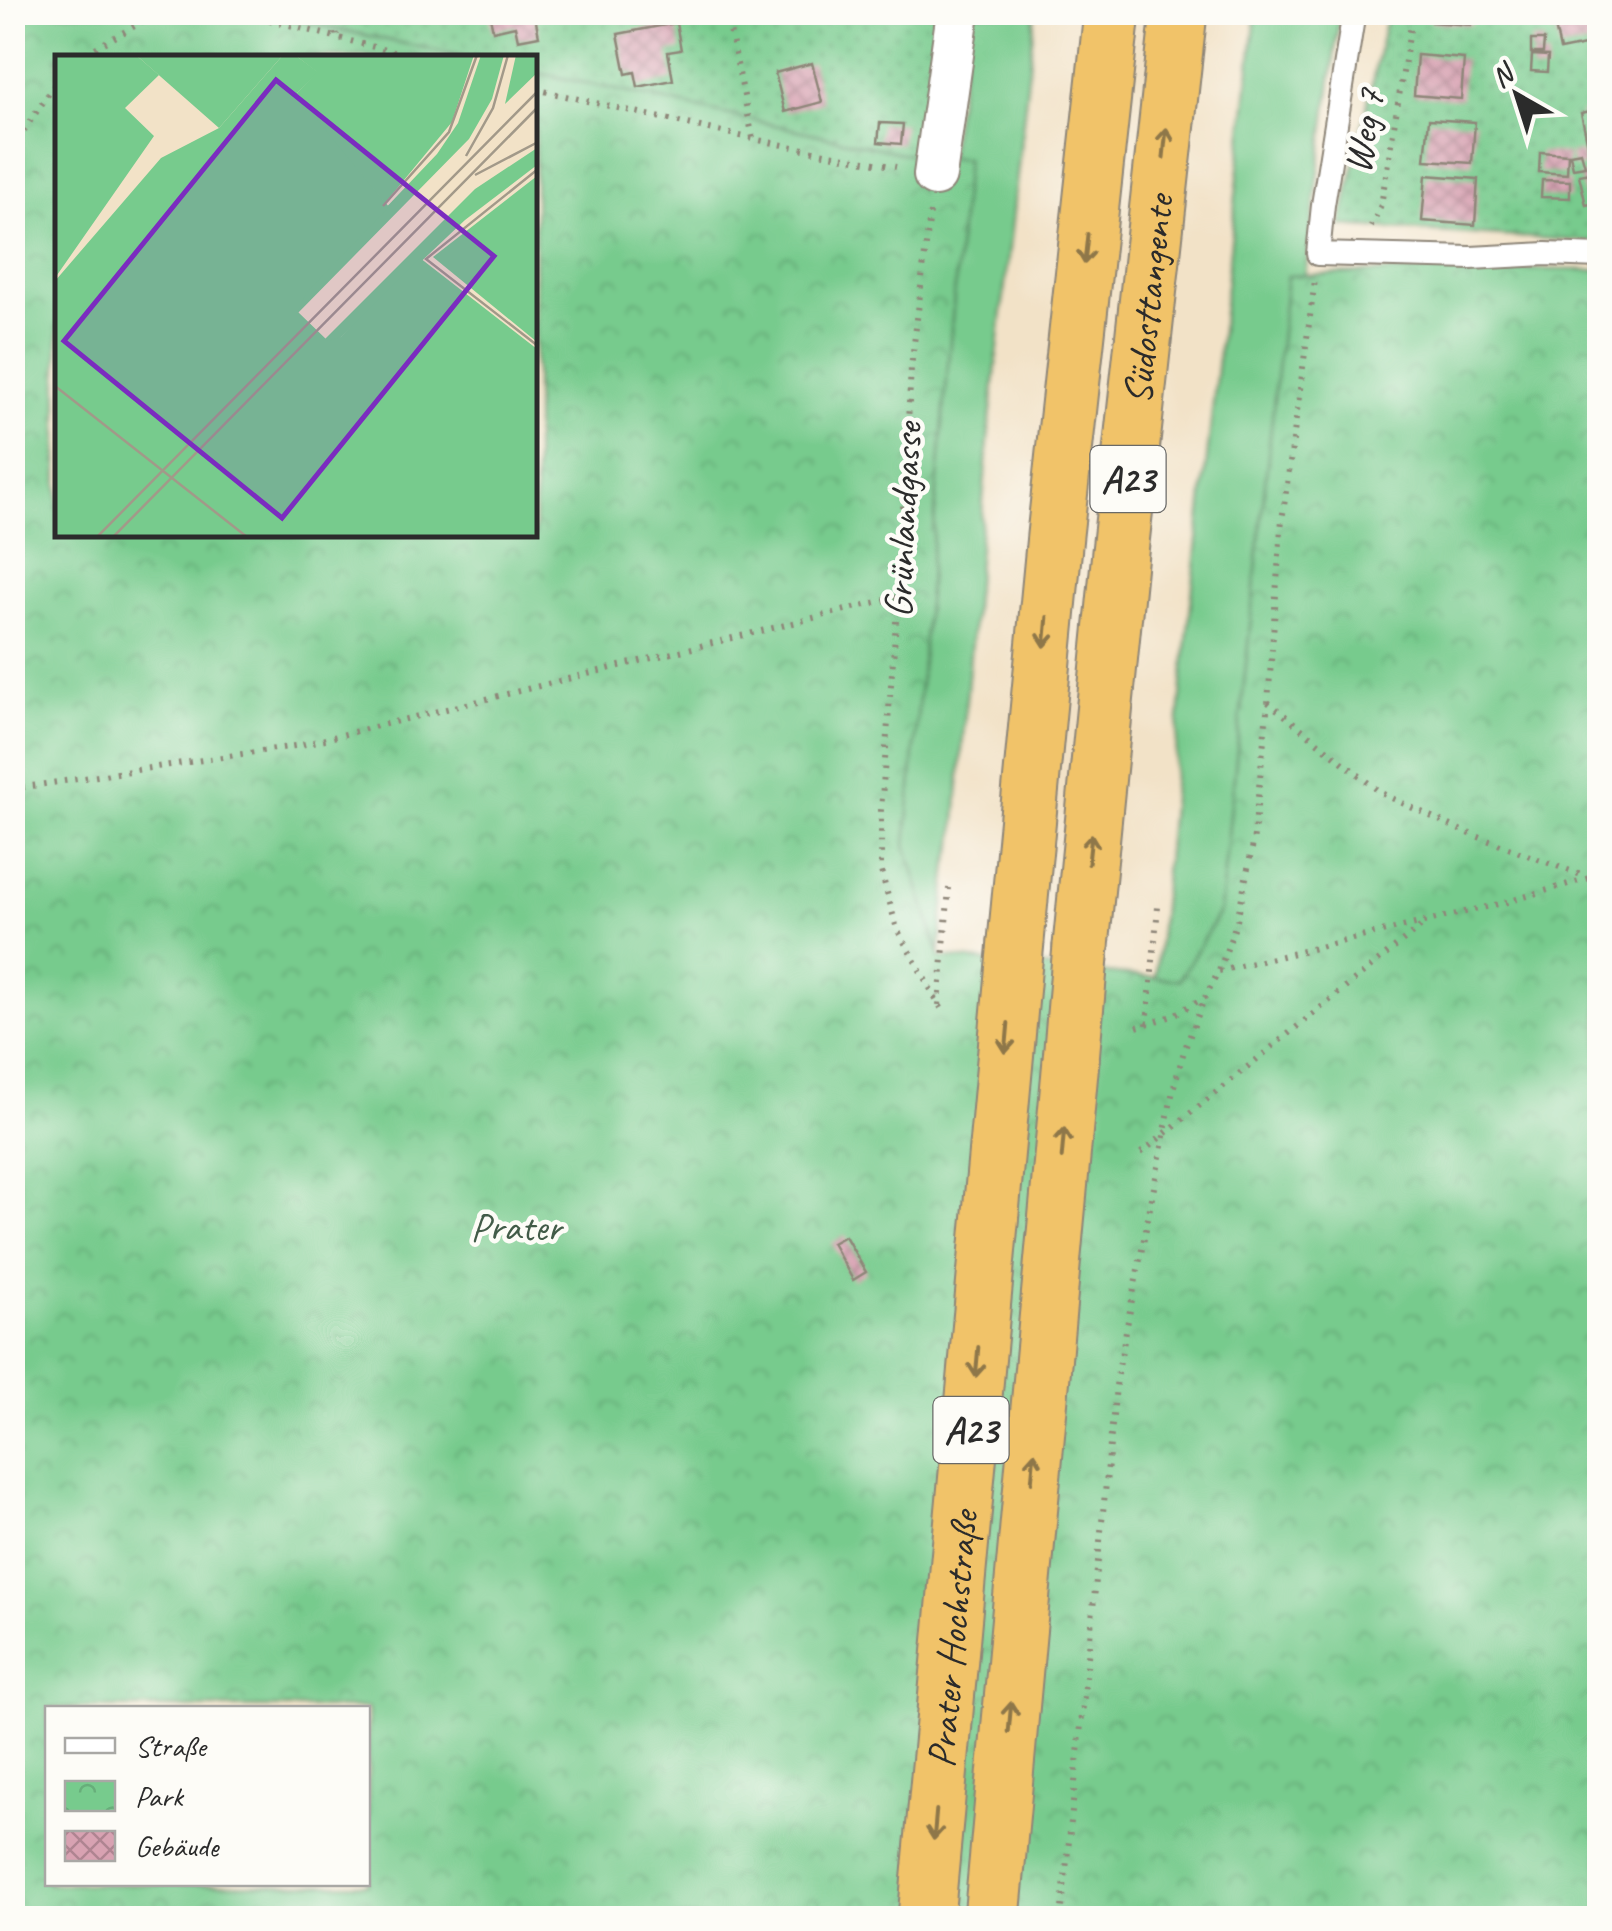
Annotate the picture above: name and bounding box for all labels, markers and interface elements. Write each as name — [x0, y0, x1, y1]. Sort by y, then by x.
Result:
north arrow — [1467, 45, 1567, 145]
text: N — [1484, 54, 1523, 95]
inset map — [55, 55, 538, 538]
street label: Weg 7 — [1332, 83, 1396, 177]
one-way arrow — [1156, 128, 1175, 160]
street label: Südosttangente — [1112, 190, 1185, 407]
one-way arrow — [1076, 232, 1095, 264]
street label: Grünlandgasse — [873, 418, 933, 619]
road number: A23 — [1090, 446, 1166, 512]
one-way arrow — [1036, 615, 1055, 647]
one-way arrow — [1081, 834, 1100, 866]
one-way arrow — [998, 1021, 1017, 1053]
one-way arrow — [1054, 1128, 1073, 1160]
park label: Prater — [471, 1202, 565, 1252]
one-way arrow — [968, 1345, 987, 1377]
road number: A23 — [934, 1397, 1008, 1463]
one-way arrow — [1024, 1452, 1043, 1484]
street label: Prater Hochstraße — [916, 1506, 990, 1770]
one-way arrow — [1001, 1701, 1020, 1733]
legend — [45, 1706, 370, 1886]
text: Straße — [135, 1727, 208, 1765]
text: Park — [135, 1777, 185, 1815]
one-way arrow — [925, 1808, 944, 1840]
text: Gebäude — [135, 1827, 220, 1865]

